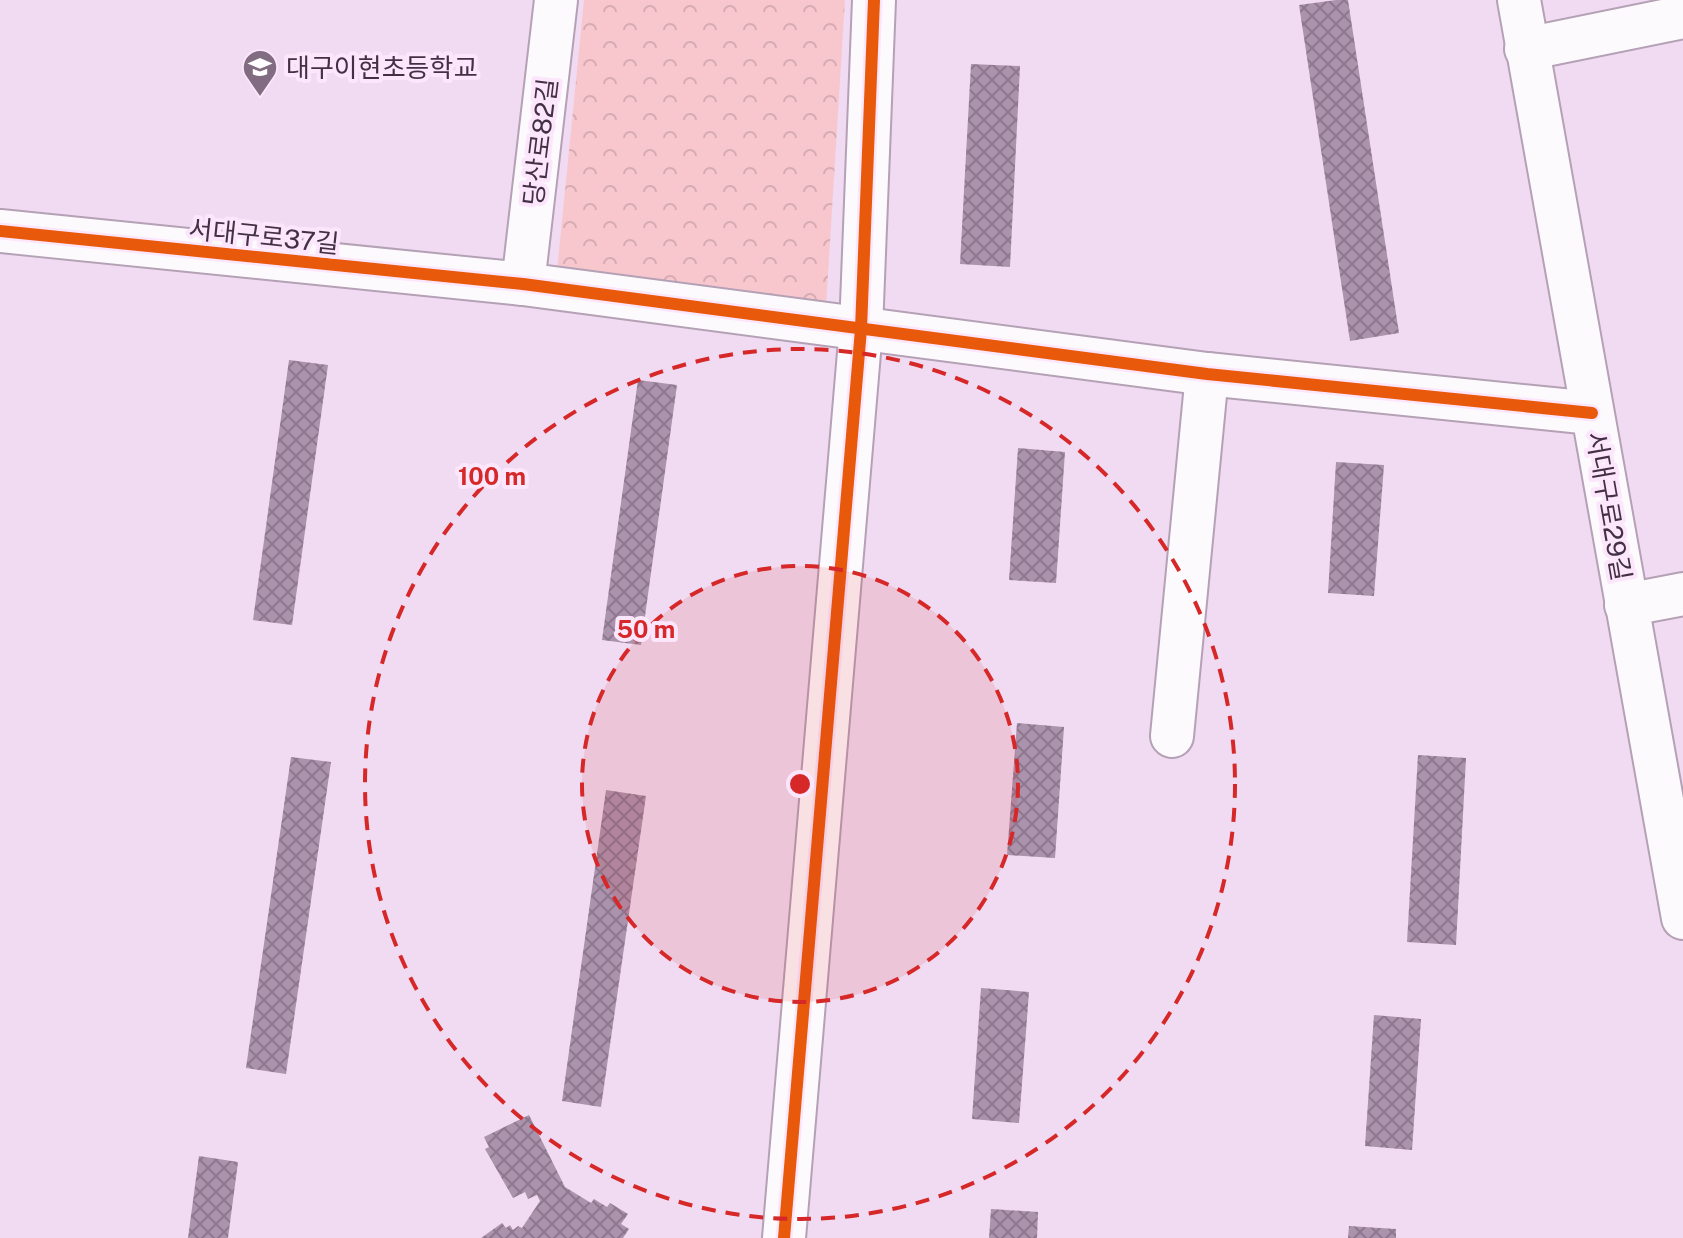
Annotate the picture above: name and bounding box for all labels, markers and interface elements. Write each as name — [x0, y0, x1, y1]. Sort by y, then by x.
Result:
school or university icon: 대구이현초등학교 — [241, 48, 279, 98]
place label: 대구이현초등학교 — [286, 52, 477, 83]
street label: 당산로82길 — [517, 77, 563, 207]
street label: 서대구로37길 — [187, 213, 341, 259]
street label: 서대구로29길 — [1581, 429, 1637, 583]
text: 100 m — [458, 462, 526, 490]
text: 50 m — [617, 615, 675, 643]
centre of rings — [786, 770, 814, 798]

